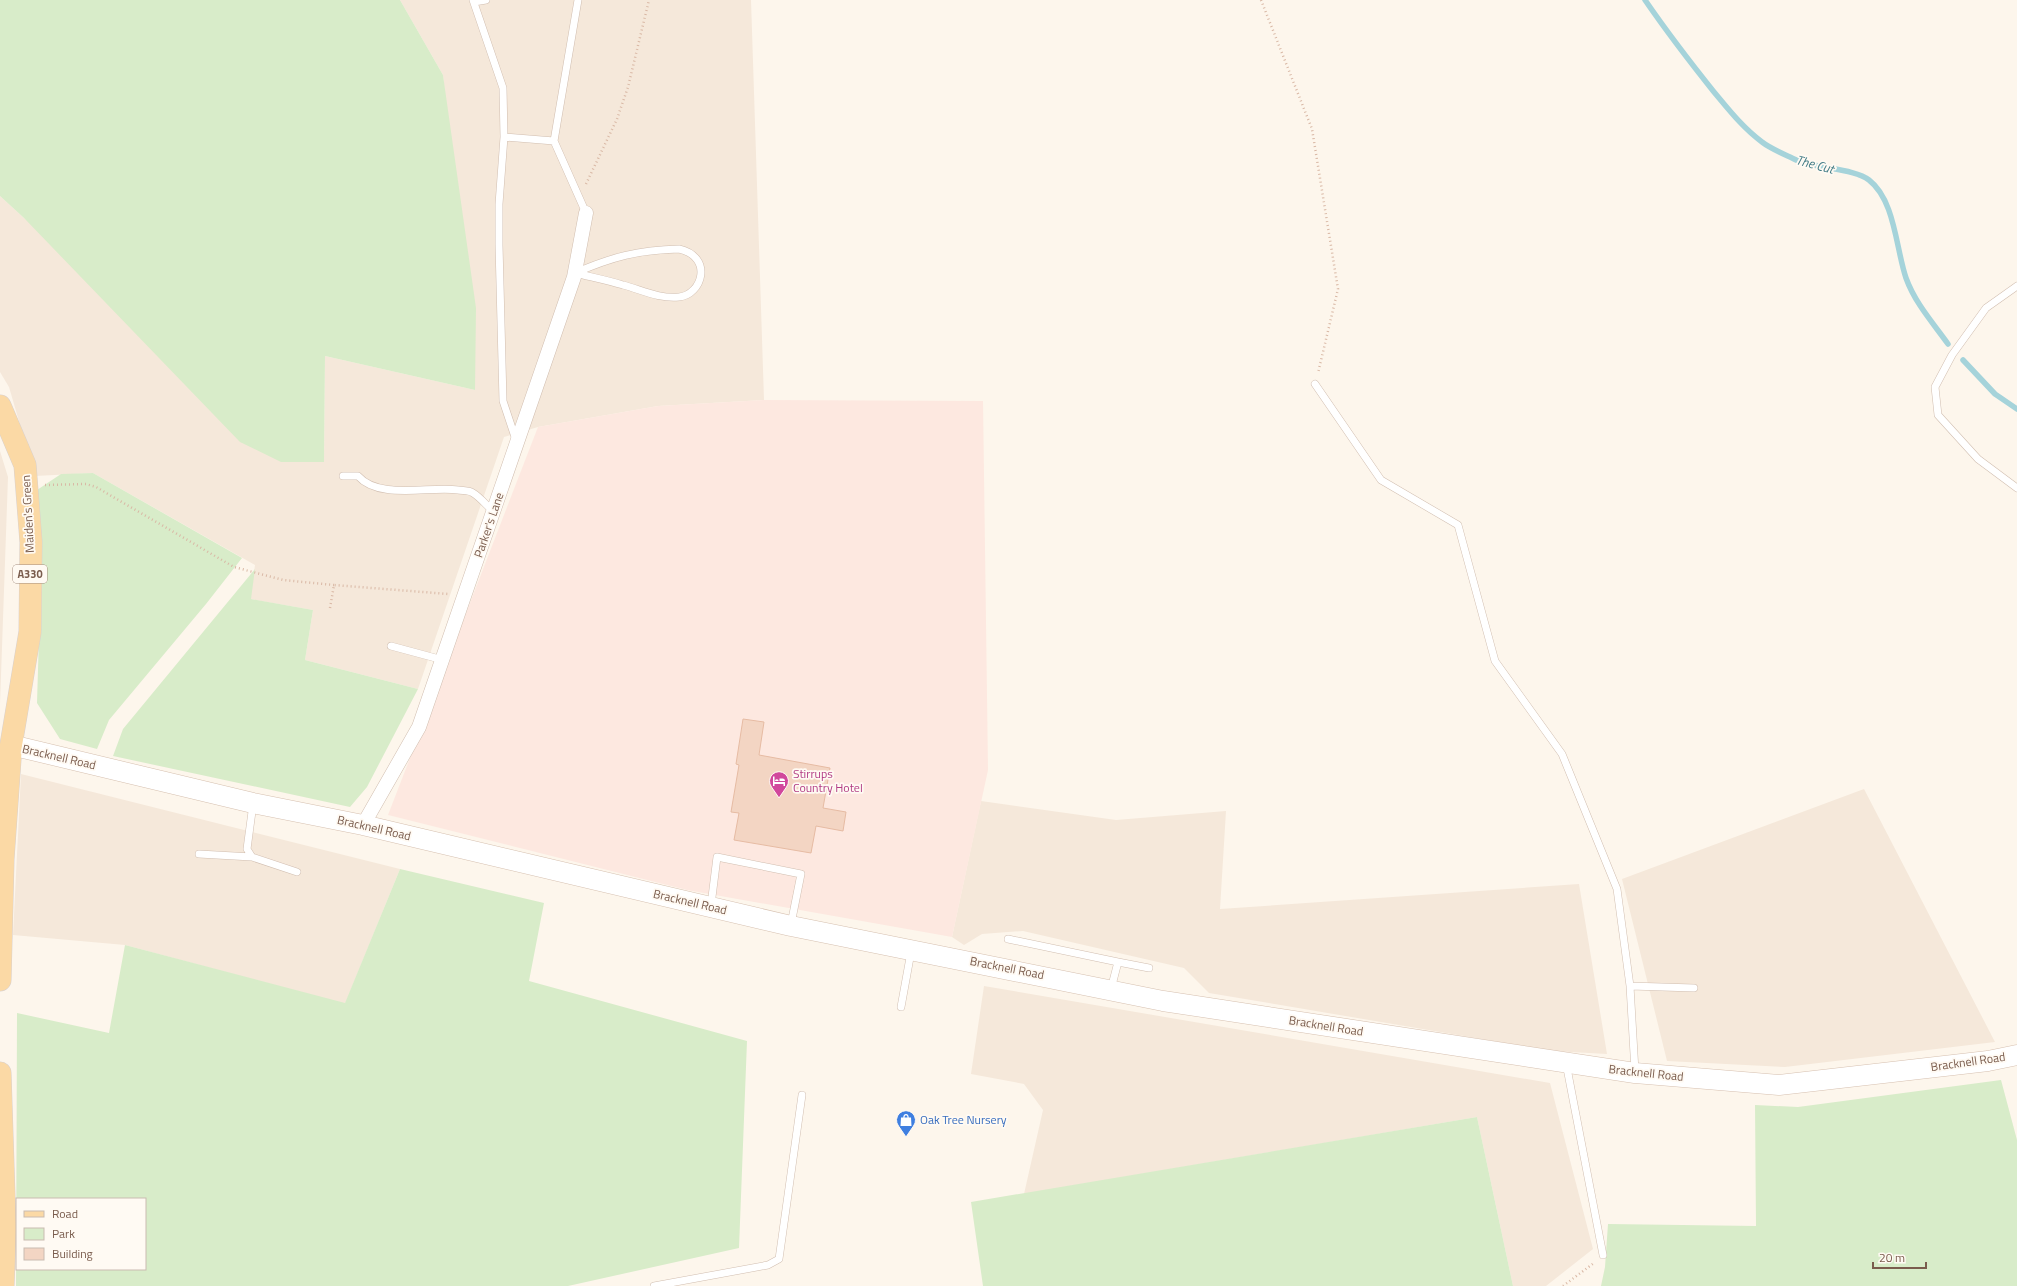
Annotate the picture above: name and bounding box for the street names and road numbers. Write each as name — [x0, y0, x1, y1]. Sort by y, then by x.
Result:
street label: Maiden's Green — [16, 475, 39, 554]
street label: Parker's Lane — [468, 490, 509, 560]
road number: A330 — [13, 565, 47, 583]
street label: Bracknell Road — [20, 739, 98, 774]
street label: Bracknell Road — [335, 810, 413, 845]
street label: Bracknell Road — [651, 884, 729, 919]
street label: Bracknell Road — [968, 951, 1046, 984]
street label: Bracknell Road — [1287, 1010, 1365, 1041]
street label: Bracknell Road — [1929, 1047, 2006, 1076]
street label: Bracknell Road — [1608, 1059, 1684, 1086]

